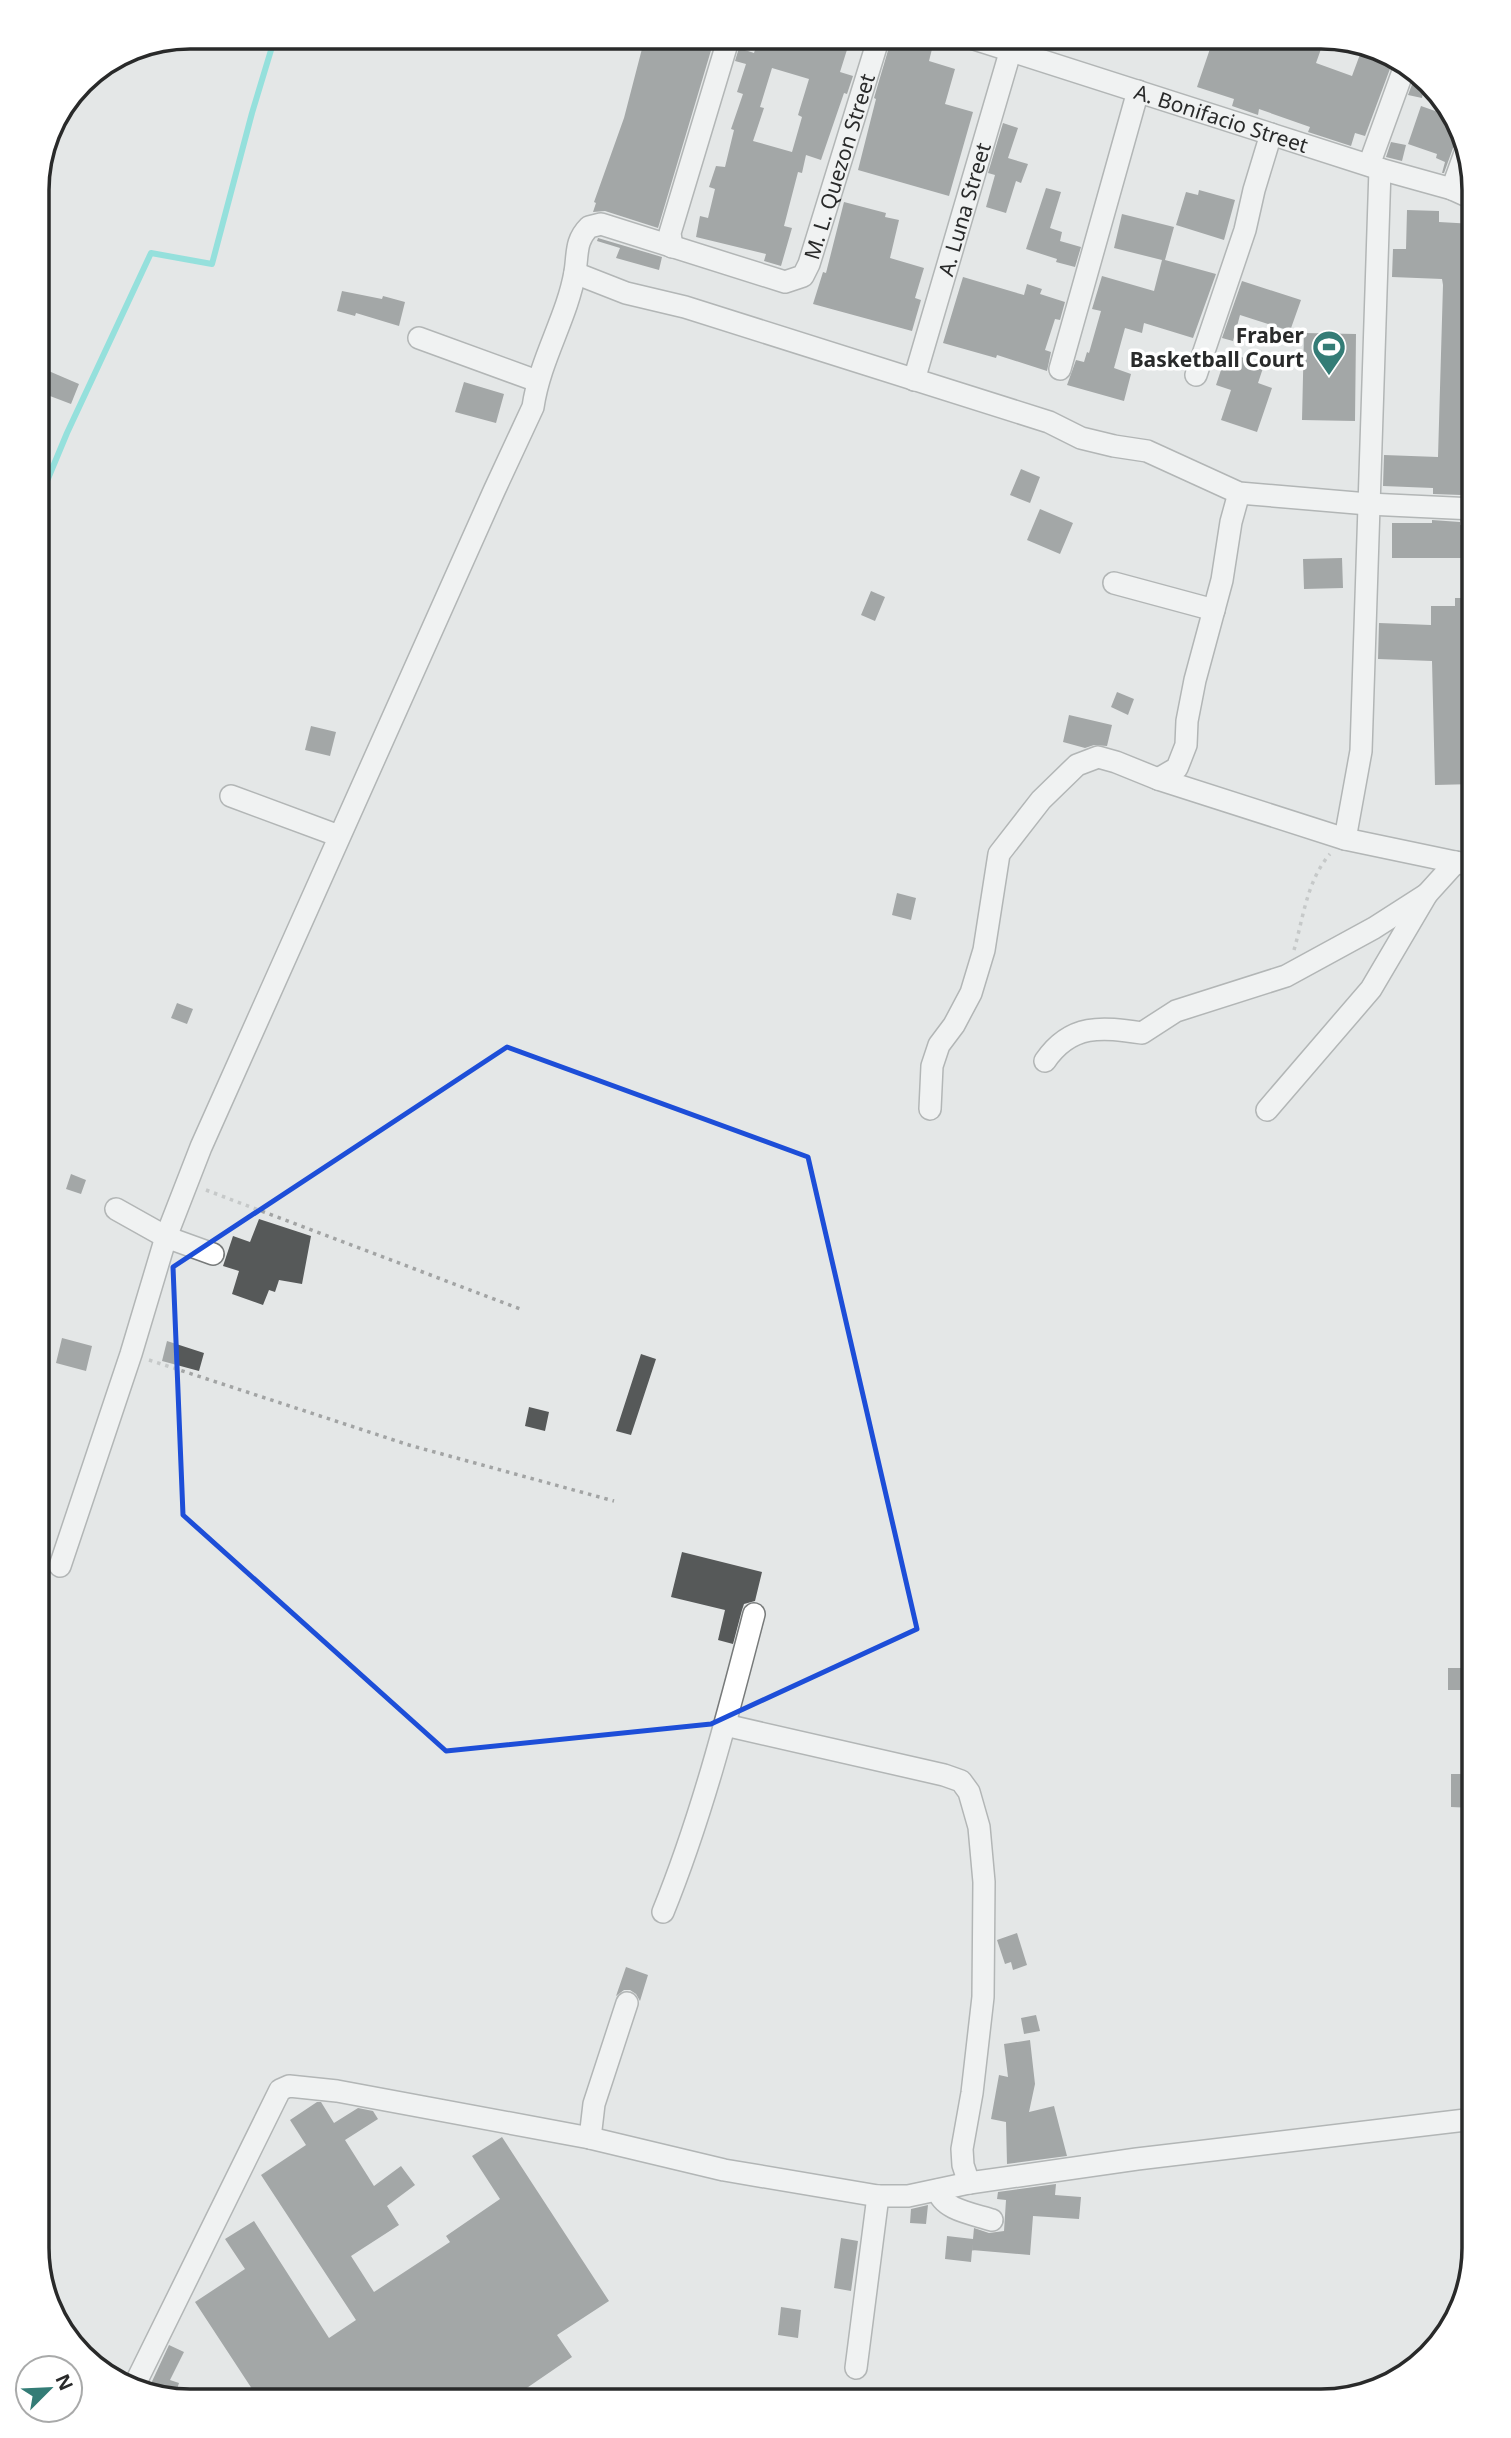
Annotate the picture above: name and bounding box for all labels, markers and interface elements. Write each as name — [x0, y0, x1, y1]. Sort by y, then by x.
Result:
street label: M. L. Quezon Street — [797, 70, 881, 263]
street label: A. Bonifacio Street — [1131, 77, 1312, 159]
street label: A. Luna Street — [931, 139, 997, 279]
place label: Fraber Basketball Court — [1130, 321, 1305, 373]
sports icon: Fraber Basketball Court — [1310, 328, 1348, 377]
north arrow — [14, 2354, 84, 2424]
text: N — [50, 2370, 80, 2394]

